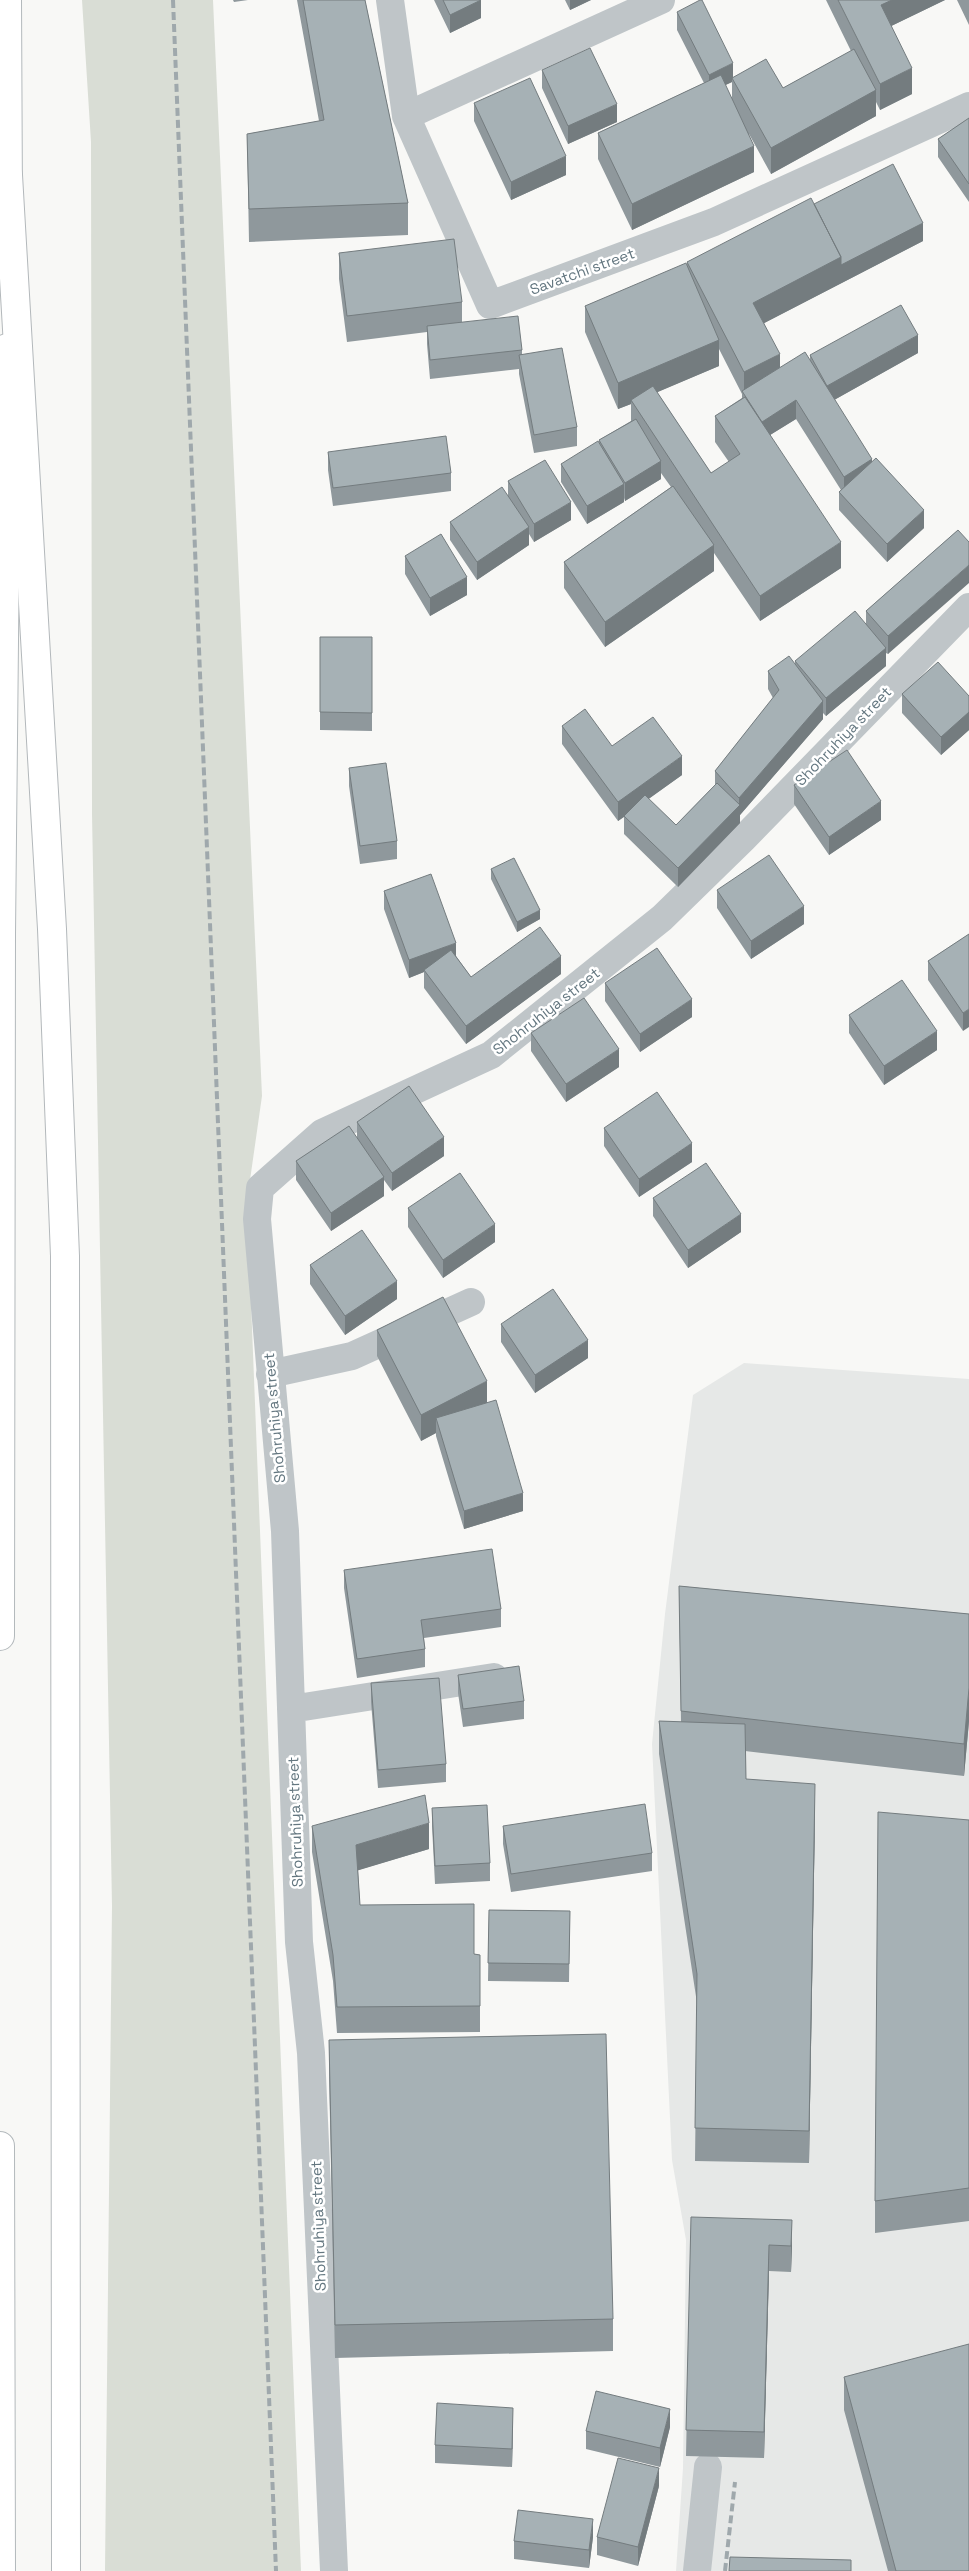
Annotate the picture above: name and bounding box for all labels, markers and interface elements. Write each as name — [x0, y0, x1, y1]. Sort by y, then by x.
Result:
street label: Savatchi street — [527, 243, 637, 299]
street label: Shohruhiya street — [791, 682, 895, 790]
street label: Shohruhiya street — [489, 963, 603, 1059]
street label: Shohruhiya street — [259, 1352, 289, 1484]
street label: Shohruhiya street — [283, 1756, 307, 1888]
street label: Shohruhiya street — [306, 2160, 330, 2292]

